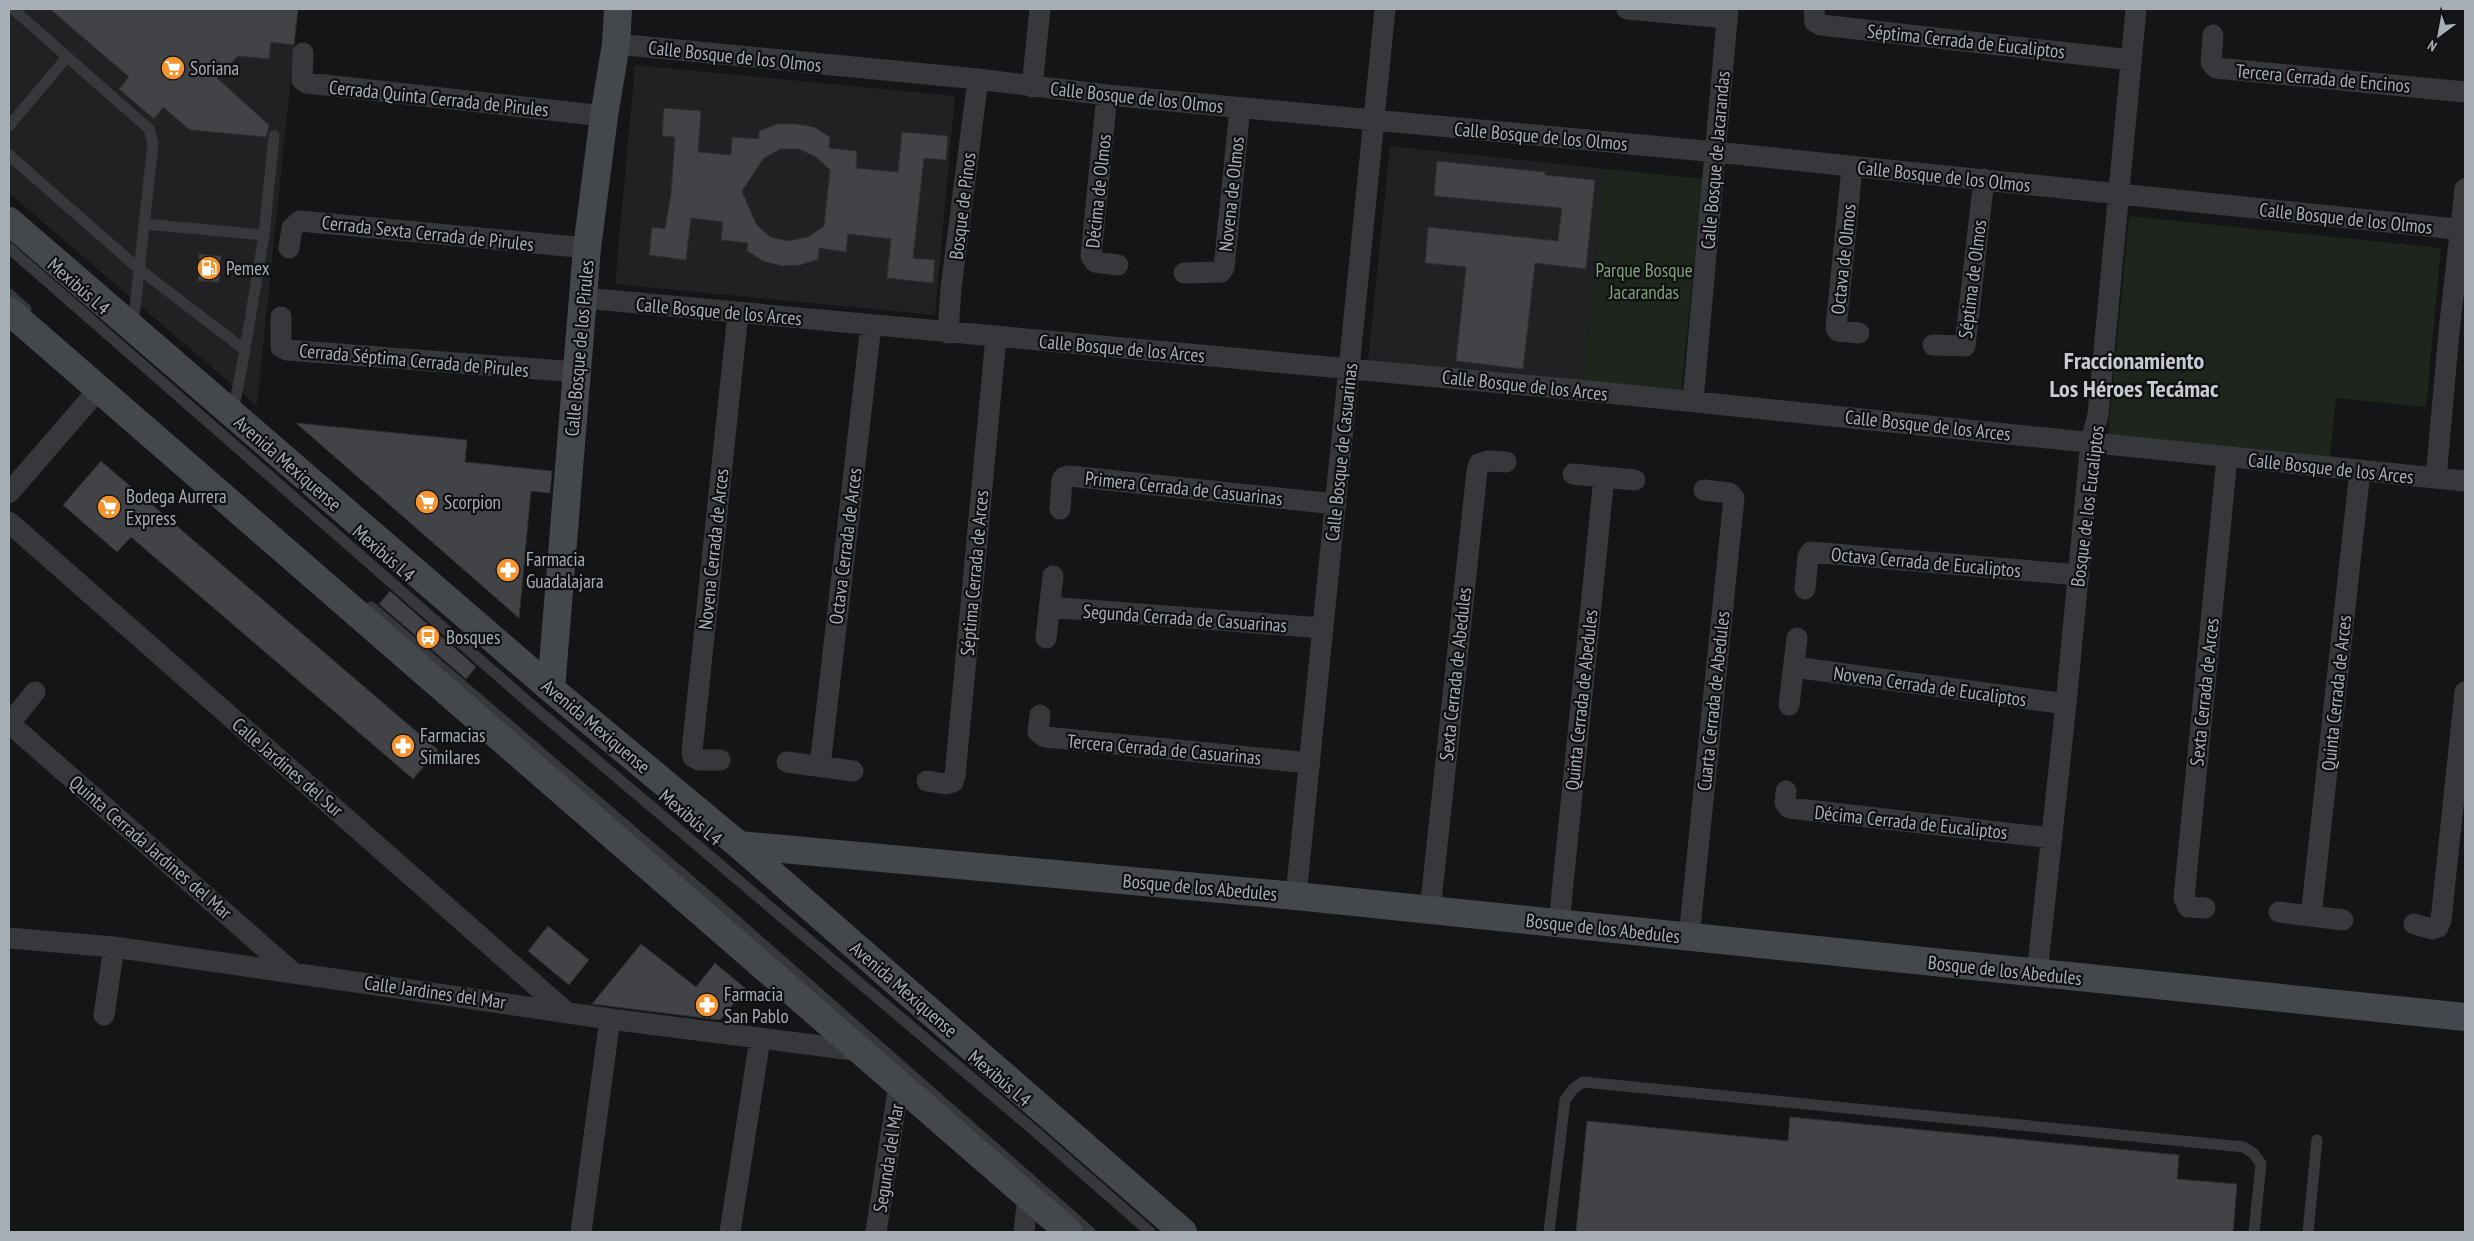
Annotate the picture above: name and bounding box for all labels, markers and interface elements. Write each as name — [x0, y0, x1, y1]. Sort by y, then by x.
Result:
north arrow — [2414, 10, 2464, 60]
street label: Séptima Cerrada de Eucaliptos — [1866, 19, 2066, 63]
street label: Calle Bosque de los Olmos — [647, 35, 823, 77]
text: N — [2424, 36, 2440, 56]
supermarket icon: Soriana — [160, 55, 186, 81]
place label: Soriana — [190, 56, 239, 80]
street label: Tercera Cerrada de Encinos — [2235, 58, 2411, 98]
street label: Calle Bosque de Jacarandas — [1695, 70, 1735, 250]
street label: Cerrada Quinta Cerrada de Pirules — [328, 75, 550, 121]
street label: Calle Bosque de los Olmos — [1049, 76, 1225, 118]
street label: Calle Bosque de los Olmos — [1453, 116, 1629, 156]
street label: Décima de Olmos — [1080, 133, 1116, 249]
street label: Novena de Olmos — [1213, 135, 1249, 253]
street label: Bosque de Pinos — [944, 151, 980, 261]
street label: Calle Bosque de los Olmos — [1856, 155, 2032, 197]
street label: Calle Bosque de los Olmos — [2258, 197, 2434, 239]
street label: Octava de Olmos — [1825, 203, 1861, 315]
street label: Cerrada Sexta Cerrada de Pirules — [321, 210, 535, 256]
street label: Séptima de Olmos — [1953, 218, 1991, 340]
street label: Mexibús L4 — [43, 252, 115, 320]
fuel station icon: Pemex — [196, 255, 222, 281]
place label: Pemex — [226, 256, 270, 280]
park label: Parque Bosque Jacarandas — [1595, 258, 1693, 304]
street label: Calle Bosque de los Pirules — [559, 259, 599, 437]
street label: Calle Bosque de los Arces — [635, 292, 803, 330]
street label: Calle Bosque de los Arces — [1038, 329, 1206, 367]
street label: Cerrada Séptima Cerrada de Pirules — [298, 338, 530, 382]
district label: Fraccionamiento Los Héroes Tecámac — [2050, 345, 2219, 404]
street label: Calle Bosque de Casuarinas — [1320, 362, 1362, 542]
street label: Calle Bosque de los Arces — [1441, 364, 1609, 406]
street label: Calle Bosque de los Arces — [1844, 404, 2012, 446]
street label: Avenida Mexiquense — [229, 410, 347, 516]
street label: Bosque de los Eucaliptos — [2065, 424, 2109, 588]
street label: Calle Bosque de los Arces — [2247, 447, 2415, 489]
street label: Octava Cerrada de Arces — [823, 466, 867, 626]
street label: Primera Cerrada de Casuarinas — [1084, 466, 1284, 510]
street label: Novena Cerrada de Arces — [693, 467, 733, 631]
place label: Bodega Aurrera Express — [126, 484, 227, 530]
supermarket icon: Scorpion — [414, 489, 440, 515]
street label: Séptima Cerrada de Arces — [955, 489, 993, 657]
place label: Scorpion — [444, 490, 501, 514]
supermarket icon: Bodega Aurrera Express — [96, 494, 122, 520]
street label: Mexibús L4 — [348, 519, 420, 587]
street label: Octava Cerrada de Eucaliptos — [1830, 542, 2022, 582]
place label: Farmacia Guadalajara — [526, 547, 604, 593]
pharmacy icon: Farmacia Guadalajara — [495, 557, 521, 583]
street label: Sexta Cerrada de Abedules — [1434, 586, 1476, 762]
street label: Segunda Cerrada de Casuarinas — [1082, 599, 1288, 637]
street label: Quinta Cerrada de Abedules — [1560, 608, 1602, 792]
street label: Cuarta Cerrada de Abedules — [1692, 610, 1734, 792]
street label: Quinta Cerrada de Arces — [2316, 614, 2356, 772]
street label: Sexta Cerrada de Arces — [2184, 617, 2224, 767]
bus stop icon: Bosques — [415, 624, 441, 650]
place label: Bosques — [446, 625, 500, 649]
street label: Novena Cerrada de Eucaliptos — [1832, 661, 2028, 711]
street label: Avenida Mexiquense — [537, 674, 655, 778]
street label: Calle Jardines del Sur — [228, 712, 349, 822]
place label: Farmacias Similares — [420, 723, 486, 769]
street label: Tercera Cerrada de Casuarinas — [1066, 729, 1262, 769]
pharmacy icon: Farmacias Similares — [390, 733, 416, 759]
street label: Quinta Cerrada Jardines del Mar — [65, 770, 238, 925]
street label: Mexibús L4 — [655, 784, 728, 851]
street label: Décima Cerrada de Eucaliptos — [1813, 800, 2009, 844]
street label: Bosque de los Abedules — [1122, 868, 1278, 906]
street label: Bosque de los Abedules — [1525, 908, 1681, 948]
street label: Avenida Mexiquense — [845, 936, 963, 1042]
street label: Bosque de los Abedules — [1927, 950, 2083, 990]
street label: Calle Jardines del Mar — [363, 970, 508, 1014]
place label: Farmacia San Pablo — [724, 982, 789, 1028]
pharmacy icon: Farmacia San Pablo — [694, 992, 720, 1018]
street label: Mexibús L4 — [964, 1045, 1037, 1112]
street label: Segunda del Mar — [868, 1101, 909, 1214]

